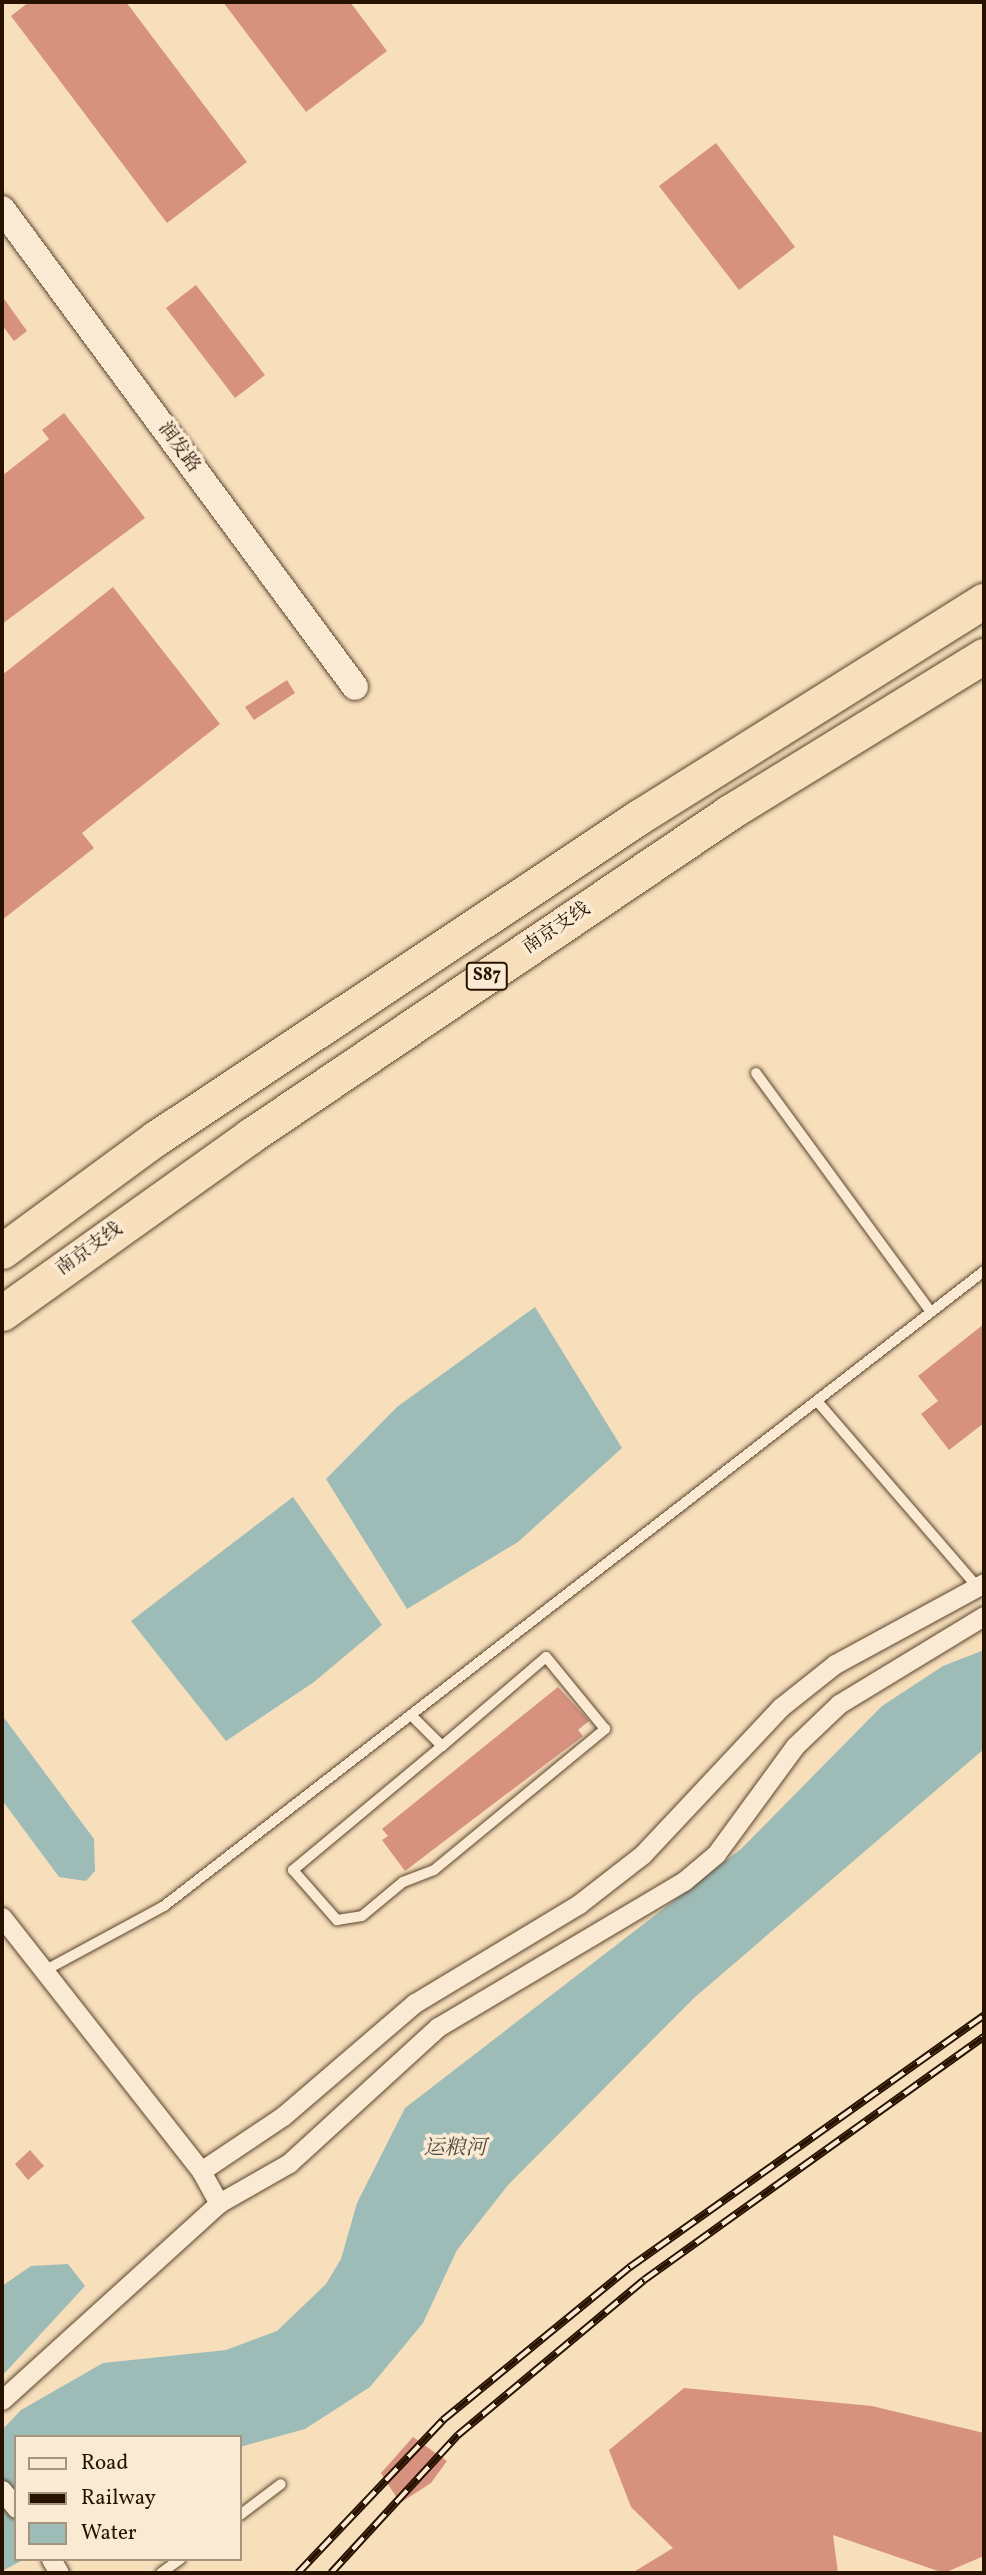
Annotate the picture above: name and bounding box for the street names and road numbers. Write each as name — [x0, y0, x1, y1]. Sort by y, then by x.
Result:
street label: 润发路 — [152, 418, 204, 478]
street label: 南京支线 — [519, 898, 595, 960]
road number: S87 — [464, 961, 510, 990]
street label: 南京支线 — [53, 1218, 127, 1282]

